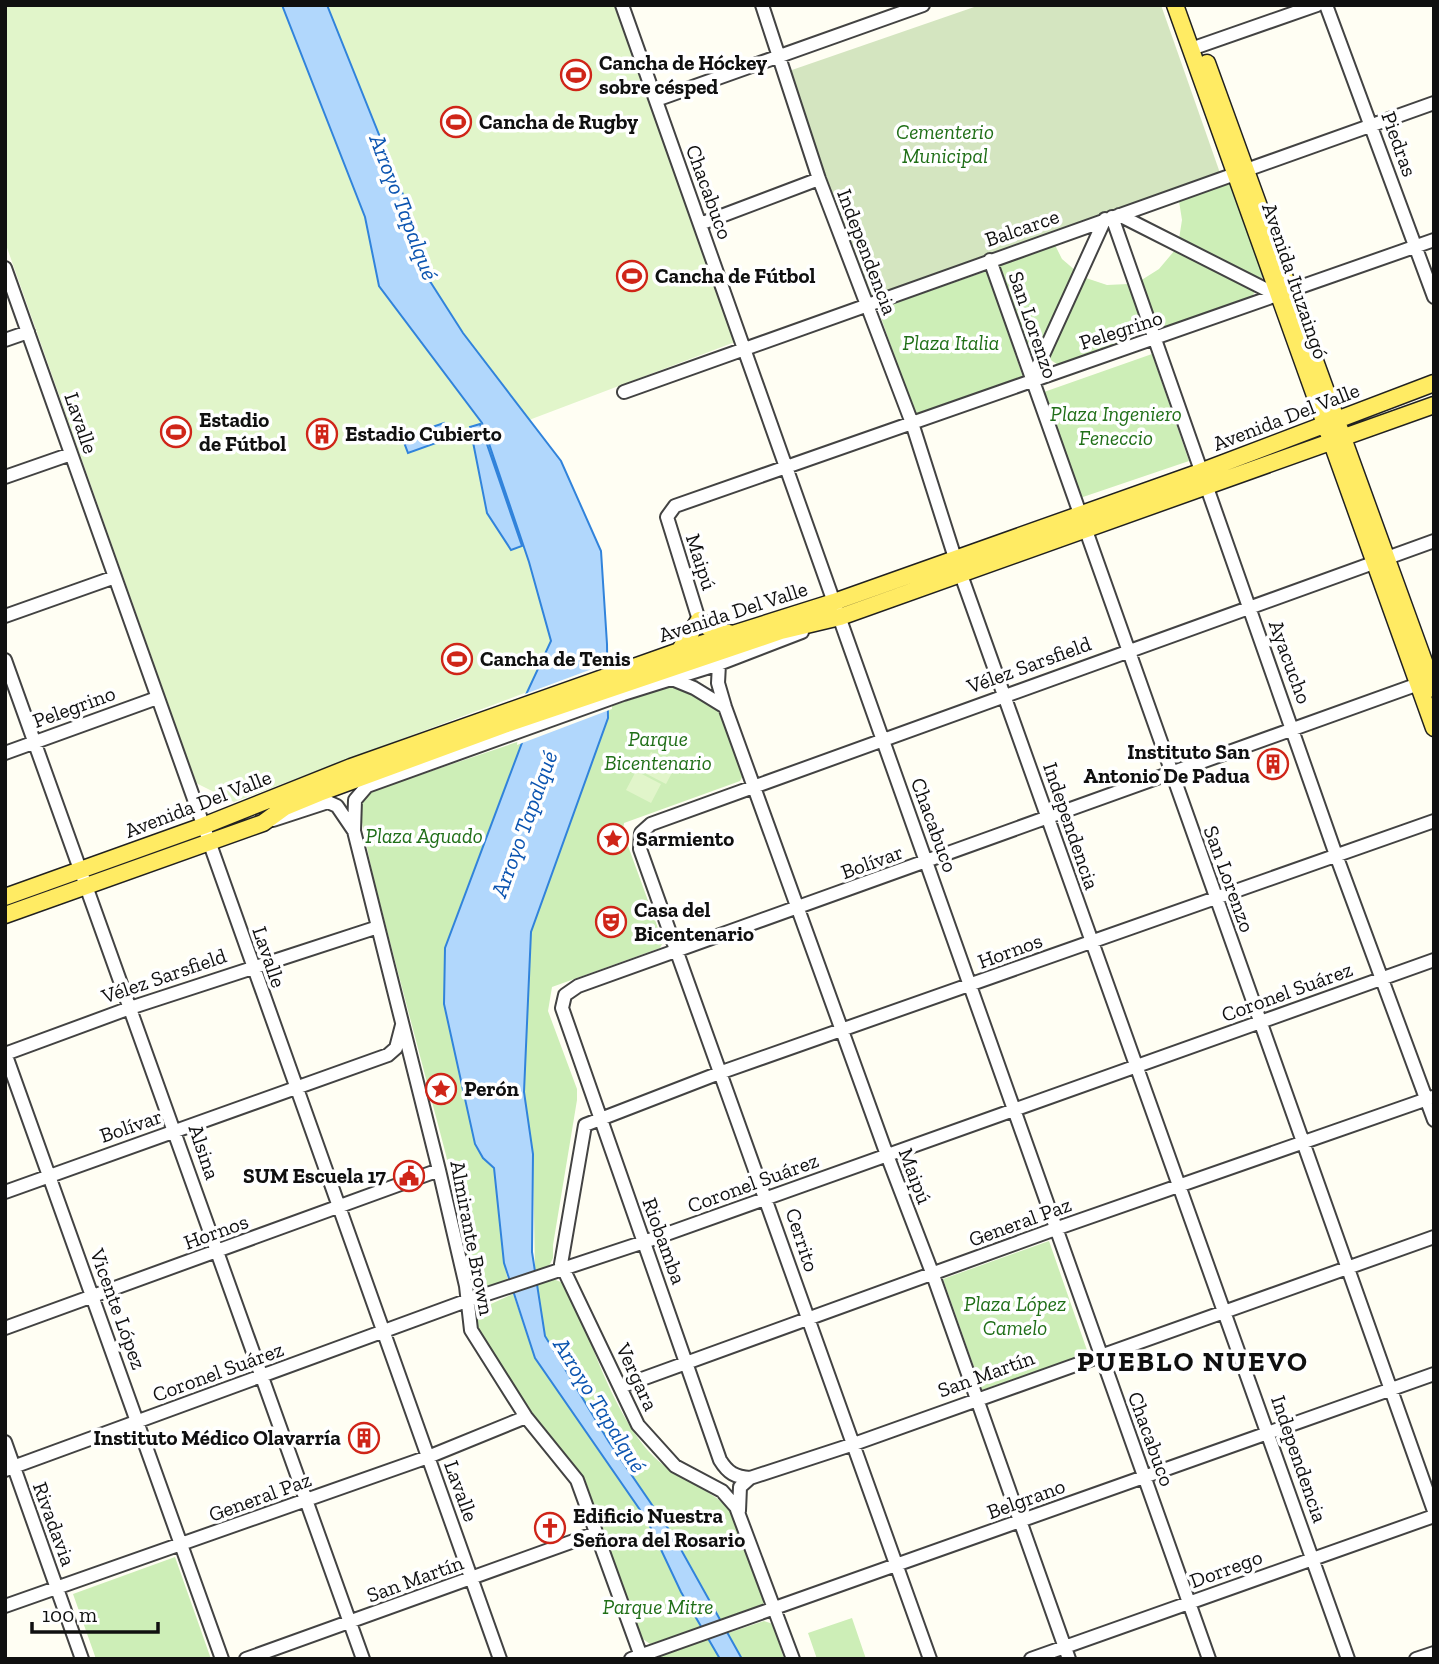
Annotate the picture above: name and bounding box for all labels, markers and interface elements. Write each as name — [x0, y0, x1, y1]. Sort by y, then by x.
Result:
place label: Cancha de Hóckey sobre césped — [599, 50, 767, 99]
sports icon: Cancha de Hóckey sobre césped — [559, 58, 593, 92]
sports icon: Cancha de Rugby — [439, 105, 473, 139]
street label: Piedras — [1376, 108, 1423, 180]
place label: Cancha de Rugby — [479, 109, 638, 134]
park label: Cementerio Municipal — [896, 119, 994, 168]
water label: Arroyo Tapalqué — [363, 129, 445, 284]
street label: Chacabuco — [681, 141, 738, 243]
street label: Independencia — [832, 185, 903, 318]
street label: Avenida Ituzaingó — [1257, 200, 1334, 362]
street label: Balcarce — [982, 203, 1062, 252]
sports icon: Cancha de Fútbol — [615, 259, 649, 293]
place label: Cancha de Fútbol — [655, 263, 815, 288]
street label: San Lorenzo — [1003, 268, 1063, 382]
street label: Pelegrino — [1076, 304, 1166, 355]
park label: Plaza Italia — [903, 330, 999, 355]
street label: Avenida Del Valle — [1209, 377, 1363, 456]
street label: Lavalle — [59, 389, 104, 457]
park label: Plaza Ingeniero Feneccio — [1050, 401, 1182, 450]
place label: Estadio de Fútbol — [199, 407, 286, 456]
sports icon: Estadio de Fútbol — [159, 415, 193, 449]
building icon: Estadio Cubierto — [305, 417, 339, 451]
place label: Estadio Cubierto — [345, 421, 502, 446]
street label: Maipú — [681, 531, 722, 593]
street label: Avenida Del Valle — [655, 576, 811, 647]
street label: Ayacucho — [1264, 617, 1317, 707]
street label: Vélez Sarsfield — [962, 630, 1095, 699]
sports icon: Cancha de Tenis — [440, 642, 474, 676]
place label: Cancha de Tenis — [480, 646, 631, 671]
street label: Pelegrino — [29, 680, 118, 733]
park label: Parque Bicentenario — [604, 726, 712, 775]
place label: Instituto San Antonio De Padua — [1083, 739, 1251, 788]
water label: Arroyo Tapalqué — [484, 747, 563, 902]
building icon: Instituto San Antonio De Padua — [1256, 747, 1290, 781]
street label: Independencia — [1038, 759, 1105, 893]
street label: Avenida Del Valle — [121, 764, 275, 843]
street label: Chacabuco — [906, 774, 963, 876]
place icon: Sarmiento — [596, 822, 630, 856]
street label: San Lorenzo — [1199, 822, 1260, 936]
park label: Plaza Aguado — [365, 823, 483, 848]
place label: Sarmiento — [636, 826, 734, 851]
street label: Bolívar — [837, 839, 906, 884]
place label: Casa del Bicentenario — [634, 897, 754, 946]
theatre icon: Casa del Bicentenario — [594, 905, 628, 939]
street label: Lavalle — [247, 923, 292, 991]
street label: Hornos — [974, 927, 1046, 974]
street label: Vélez Sarsfield — [97, 942, 230, 1009]
street label: Coronel Suárez — [1218, 956, 1356, 1027]
place icon: Perón — [424, 1072, 458, 1106]
place label: Perón — [464, 1076, 520, 1101]
street label: Bolívar — [96, 1103, 165, 1148]
street label: Alsina — [183, 1121, 225, 1183]
street label: Maipú — [893, 1144, 938, 1207]
street label: Coronel Suárez — [684, 1147, 822, 1218]
public building icon: SUM Escuela 17 — [392, 1159, 426, 1193]
street label: Almirante Brown — [445, 1159, 500, 1317]
place label: SUM Escuela 17 — [243, 1163, 387, 1188]
street label: General Paz — [965, 1191, 1075, 1252]
street label: Riobamba — [637, 1194, 692, 1288]
street label: Cerrito — [780, 1205, 824, 1275]
street label: Hornos — [180, 1208, 252, 1255]
street label: Vicente López — [85, 1244, 152, 1373]
park label: Plaza López Camelo — [964, 1291, 1066, 1340]
water label: Arroyo Tapalqué — [547, 1331, 653, 1478]
street label: Coronel Suárez — [149, 1336, 287, 1407]
street label: Vergara — [611, 1338, 664, 1414]
street label: San Martín — [934, 1344, 1038, 1403]
district label: PUEBLO NUEVO — [1077, 1345, 1309, 1378]
street label: Chacabuco — [1123, 1388, 1180, 1490]
street label: Independencia — [1266, 1392, 1333, 1526]
building icon: Instituto Médico Olavarría — [347, 1421, 381, 1455]
place label: Instituto Médico Olavarría — [93, 1425, 341, 1450]
street label: Lavalle — [439, 1457, 484, 1525]
street label: General Paz — [205, 1466, 315, 1527]
street label: Belgrano — [983, 1473, 1068, 1524]
street label: Rivadavia — [28, 1479, 81, 1569]
place label: Edificio Nuestra Señora del Rosario — [573, 1503, 745, 1552]
church icon: Edificio Nuestra Señora del Rosario — [533, 1511, 567, 1545]
street label: Dorrego — [1186, 1544, 1266, 1593]
street label: San Martín — [363, 1549, 467, 1608]
scale bar — [32, 1590, 158, 1634]
park label: Parque Mitre — [603, 1594, 713, 1619]
text: 100 m — [42, 1602, 97, 1627]

